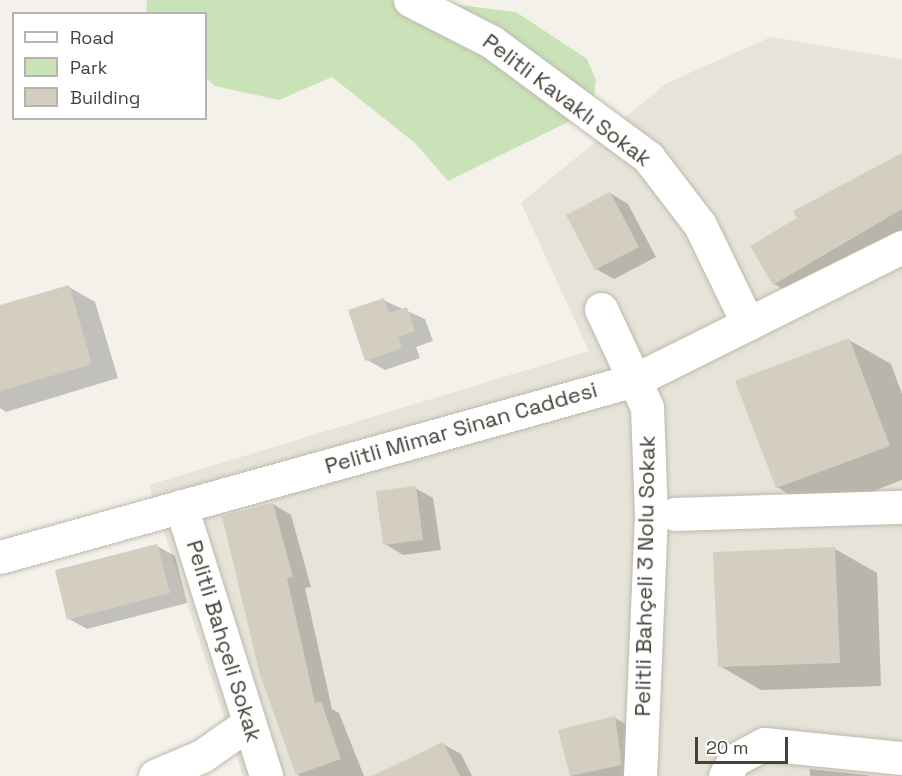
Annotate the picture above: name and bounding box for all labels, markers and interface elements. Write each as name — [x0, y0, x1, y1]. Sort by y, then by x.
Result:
legend — [12, 12, 207, 120]
text: Road — [70, 26, 114, 49]
street label: Pelitli Kavaklı Sokak — [477, 28, 657, 172]
text: Park — [70, 56, 107, 79]
text: Building — [70, 86, 140, 109]
street label: Pelitli Mimar Sinan Caddesi — [322, 376, 600, 480]
street label: Pelitli Bahçeli 3 Nolu Sokak — [629, 435, 661, 717]
street label: Pelitli Bahçeli Sokak — [181, 537, 267, 745]
scale bar — [698, 725, 791, 763]
text: 20 m — [706, 736, 749, 759]

